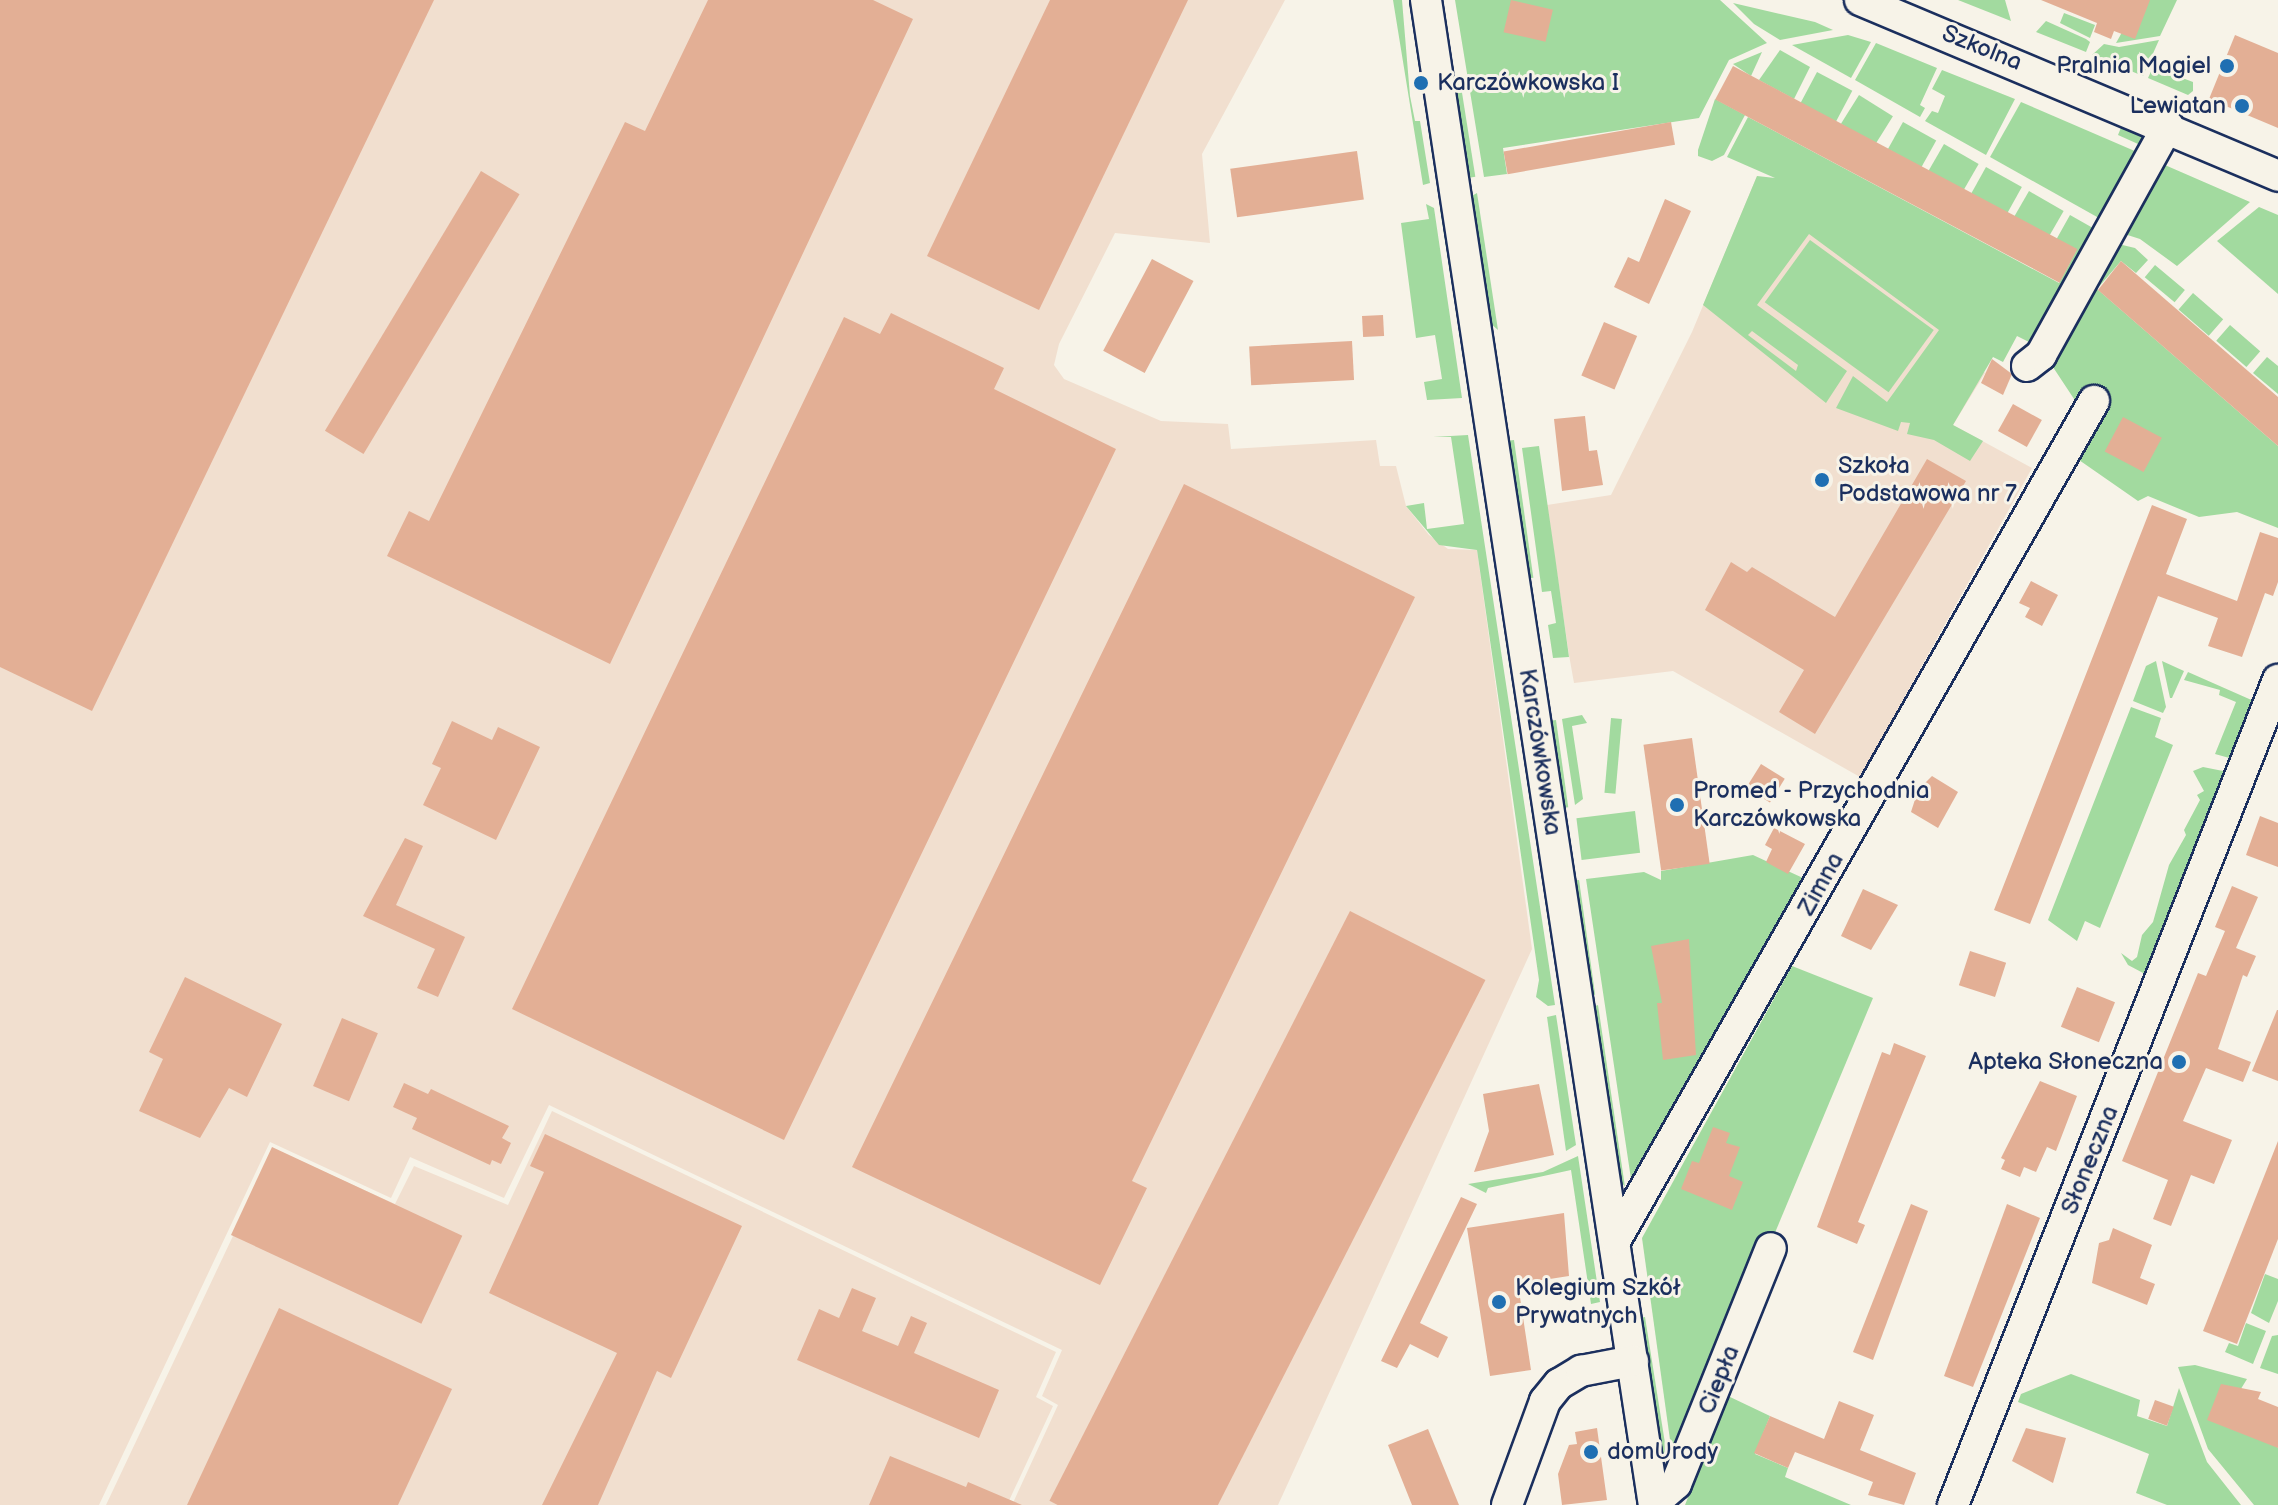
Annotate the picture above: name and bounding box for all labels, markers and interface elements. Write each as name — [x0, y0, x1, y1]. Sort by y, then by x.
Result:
street label: Szkolna — [1938, 19, 2026, 77]
place label: Pralnia Magiel — [2056, 52, 2211, 80]
marker: Pralnia Magiel — [2218, 57, 2236, 75]
place label: Karczówkowska I — [1437, 69, 1619, 97]
marker: Karczówkowska I — [1412, 74, 1430, 92]
place label: Lewiatan — [2130, 92, 2226, 120]
marker: Lewiatan — [2233, 97, 2251, 115]
place label: Szkoła Podstawowa nr 7 — [1838, 452, 2018, 508]
marker: Szkoła Podstawowa nr 7 — [1813, 471, 1831, 489]
street label: Karczówkowska — [1513, 667, 1567, 837]
place label: Promed - Przychodnia Karczówkowska — [1693, 777, 1931, 833]
marker: Promed - Przychodnia Karczówkowska — [1668, 796, 1686, 814]
street label: Zimna — [1792, 848, 1850, 920]
place label: Apteka Słoneczna — [1968, 1048, 2163, 1076]
marker: Apteka Słoneczna — [2170, 1053, 2188, 1071]
street label: Słoneczna — [2055, 1101, 2125, 1219]
place label: Kolegium Szkół Prywatnych — [1515, 1274, 1681, 1330]
marker: Kolegium Szkół Prywatnych — [1490, 1293, 1508, 1311]
street label: Ciepła — [1692, 1341, 1746, 1419]
place label: domUrody — [1607, 1438, 1718, 1466]
marker: domUrody — [1582, 1443, 1600, 1461]

